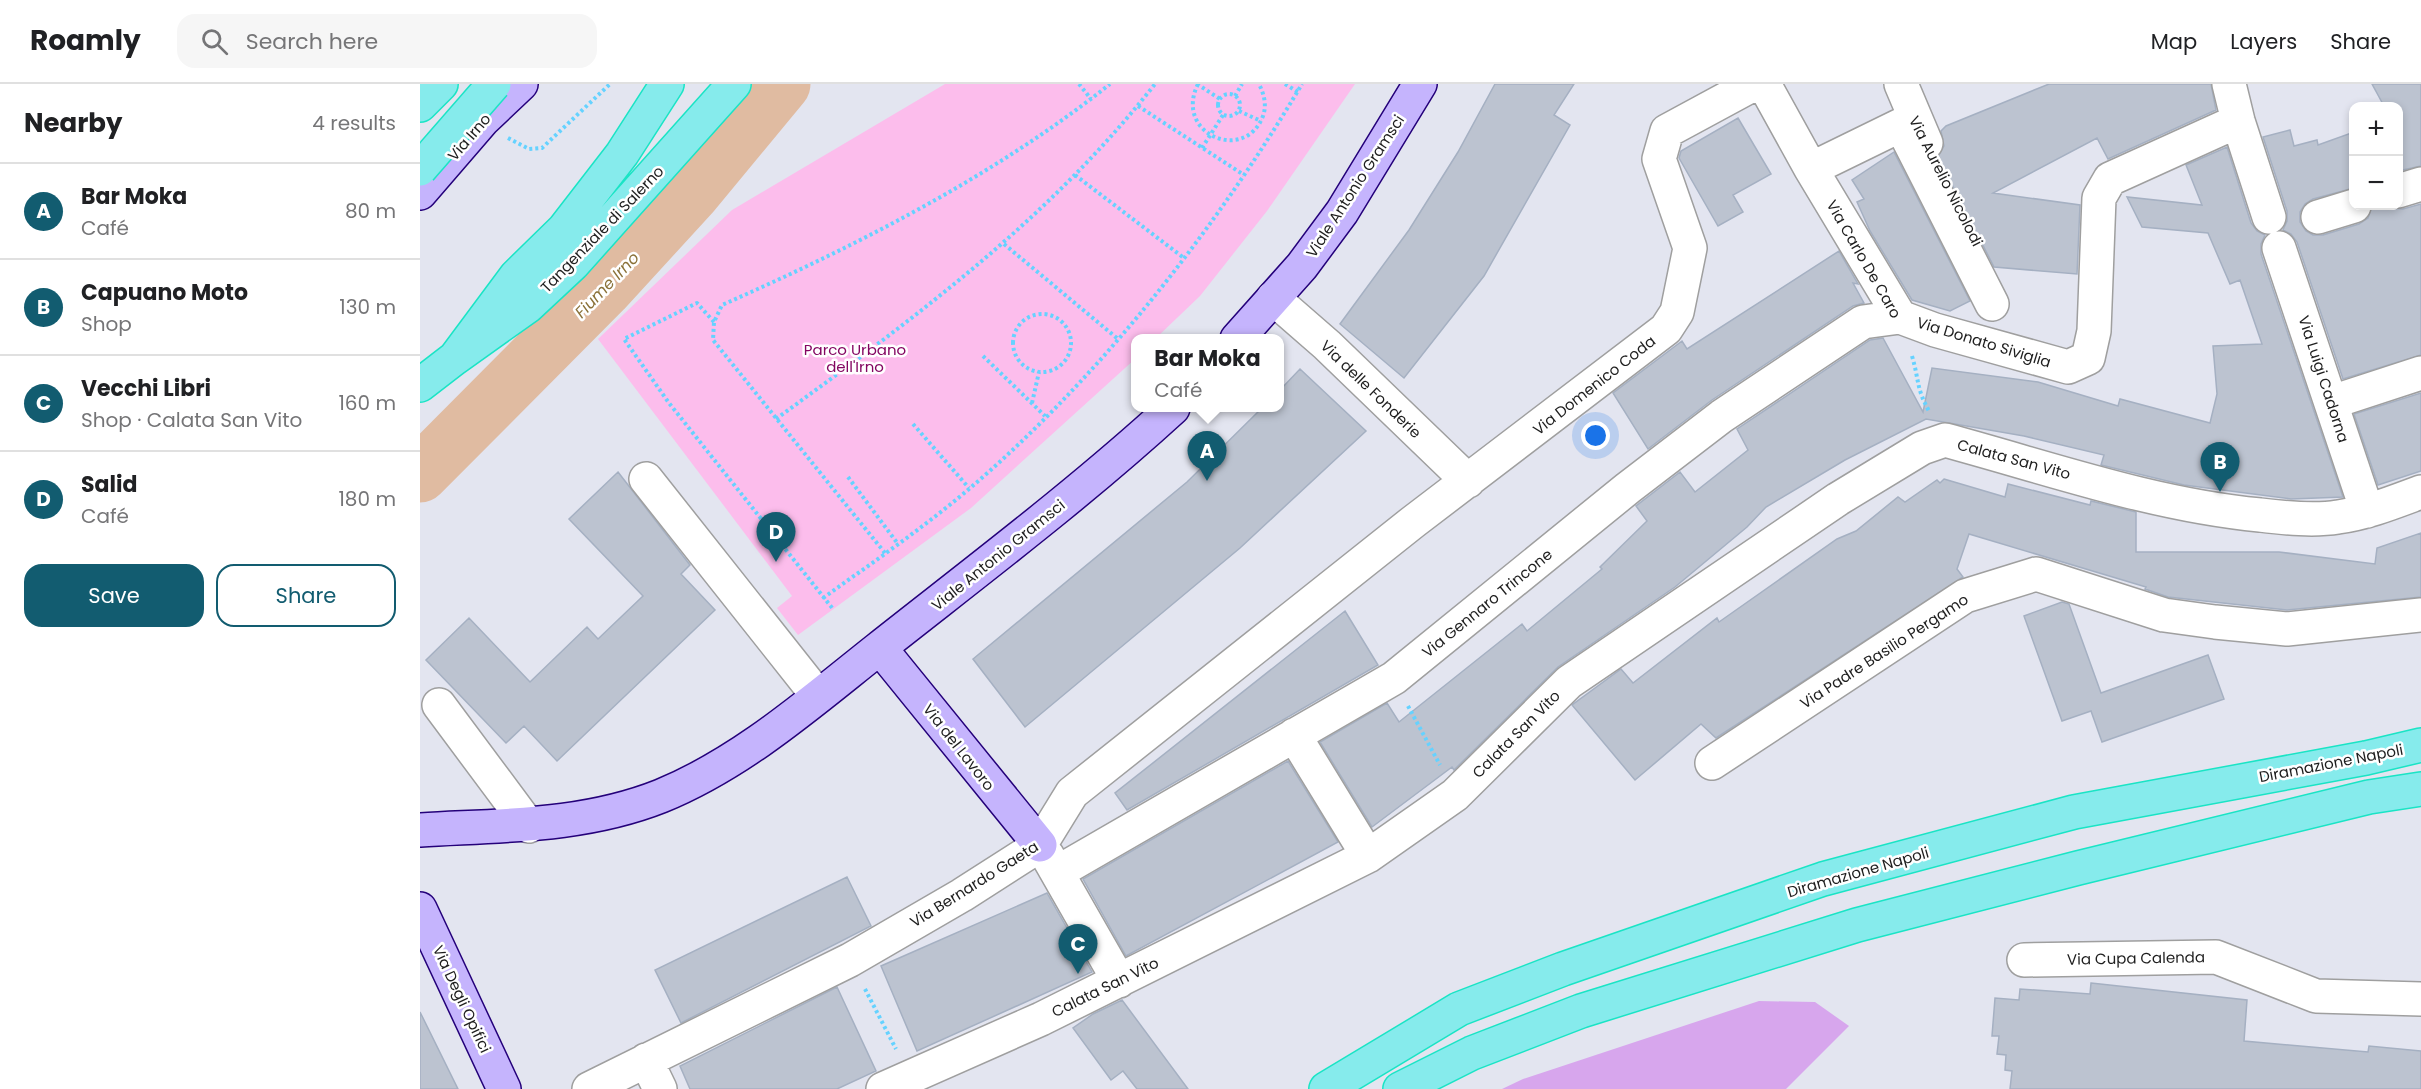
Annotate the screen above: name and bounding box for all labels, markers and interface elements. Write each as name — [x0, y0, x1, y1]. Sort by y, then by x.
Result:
search box — [177, 14, 597, 68]
text: Roamly — [30, 21, 141, 60]
icon: search — [198, 25, 231, 58]
text: Search here — [246, 26, 378, 57]
text: Map — [2151, 27, 2197, 56]
text: Layers — [2230, 27, 2297, 56]
text: Share — [2330, 27, 2391, 56]
map controls — [2349, 102, 2403, 210]
button: + — [2349, 102, 2403, 156]
text: Nearby — [24, 105, 122, 141]
text: 4 results — [312, 109, 396, 137]
street label: Via Irno — [443, 109, 495, 165]
street label: Viale Antonio Gramsci — [1301, 111, 1409, 261]
street label: Via Aurelio Nicolodi — [1904, 112, 1988, 250]
button: − — [2349, 156, 2403, 210]
street label: Tangenziale di Salerno — [536, 161, 668, 297]
text: Bar Moka — [81, 181, 187, 212]
street label: Via Carlo De Caro — [1822, 196, 1906, 322]
text: A — [36, 197, 51, 225]
text: 80 m — [345, 197, 396, 225]
text: Café — [81, 214, 129, 242]
water label: Fiume Irno — [570, 247, 644, 323]
text: Capuano Moto — [81, 277, 248, 308]
text: B — [37, 293, 50, 321]
text: 130 m — [339, 293, 396, 321]
text: Shop — [81, 310, 132, 338]
street label: Via Donato Siviglia — [1914, 312, 2054, 372]
street label: Via Luigi Cadorna — [2294, 313, 2354, 445]
street label: Via Domenico Coda — [1528, 330, 1660, 440]
popup — [1131, 334, 1284, 412]
street label: Via delle Fonderie — [1316, 335, 1426, 443]
park label: Parco Urbano dell'Irno — [804, 339, 906, 377]
text: Bar Moka — [1154, 343, 1261, 374]
text: Vecchi Libri — [81, 373, 211, 404]
text: Café — [1154, 376, 1202, 404]
text: C — [36, 389, 51, 417]
text: 160 m — [338, 389, 396, 417]
text: Shop · Calata San Vito — [81, 406, 302, 434]
your location — [1581, 421, 1610, 450]
pin: A — [1188, 432, 1226, 481]
street label: Calata San Vito — [1955, 434, 2073, 484]
pin: B — [2200, 442, 2240, 492]
text: Salid — [81, 469, 137, 500]
text: D — [36, 485, 51, 513]
text: 180 m — [338, 485, 396, 513]
street label: Viale Antonio Gramsci — [927, 495, 1069, 615]
text: Café — [81, 502, 129, 530]
pin: D — [756, 512, 796, 562]
street label: Via Gennaro Trincone — [1417, 544, 1557, 662]
button: Save — [24, 564, 204, 627]
button: Share — [216, 564, 396, 627]
street label: Via Padre Basilio Pergamo — [1796, 589, 1972, 713]
street label: Calata San Vito — [1467, 685, 1565, 783]
street label: Via del Lavoro — [918, 699, 1000, 795]
street label: Diramazione Napoli — [2257, 739, 2405, 787]
street label: Via Bernardo Gaeta — [906, 836, 1042, 932]
street label: Diramazione Napoli — [1785, 842, 1931, 902]
pin: C — [1058, 924, 1098, 974]
street label: Via Degli Opifici — [428, 942, 496, 1056]
street label: Via Cupa Calenda — [2067, 946, 2205, 970]
street label: Calata San Vito — [1048, 952, 1162, 1022]

